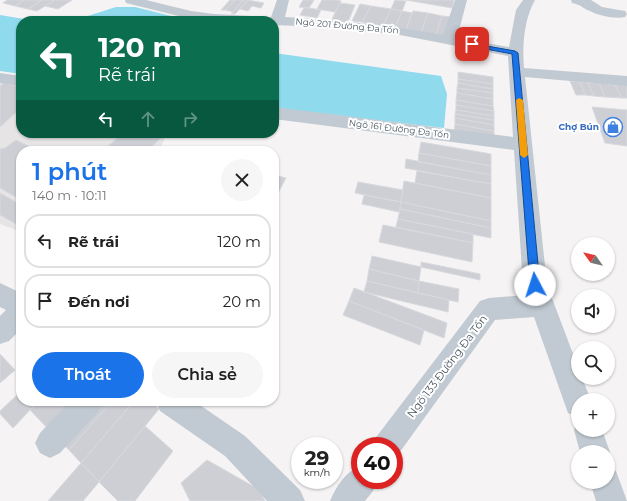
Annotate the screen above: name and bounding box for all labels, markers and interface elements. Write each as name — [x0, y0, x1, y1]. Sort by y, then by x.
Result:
street label: Ngõ 201 Đường Đa Tốn — [295, 16, 399, 35]
pin — [455, 27, 489, 61]
text: 120 m — [98, 30, 182, 64]
icon: left — [32, 32, 84, 84]
icon: arrive — [461, 33, 483, 55]
text: Rẽ trái — [98, 64, 156, 86]
icon: left — [95, 108, 117, 130]
icon: ahead — [137, 108, 159, 130]
icon: right — [179, 108, 201, 130]
shop icon: Chợ Bún — [602, 116, 624, 138]
street label: Ngõ 161 Đường Đa Tốn — [348, 117, 450, 140]
place label: Chợ Bún — [558, 121, 599, 132]
text: 1 phút — [32, 157, 107, 186]
button: close — [221, 159, 263, 201]
text: 140 m · 10:11 — [32, 187, 107, 203]
icon: left — [34, 230, 56, 252]
text: Rẽ trái — [68, 232, 119, 251]
text: 120 m — [217, 232, 261, 251]
north arrow — [571, 237, 615, 281]
map controls — [571, 237, 615, 489]
position arrow — [514, 264, 556, 306]
button: sound — [571, 289, 615, 333]
icon: arrive — [34, 290, 56, 312]
text: Đến nơi — [68, 292, 129, 311]
text: 20 m — [223, 292, 261, 311]
street label: Ngõ 133 Đường Đa Tốn — [404, 312, 490, 420]
button: search — [571, 341, 615, 385]
button: Thoát — [32, 352, 144, 398]
button: Chia sẻ — [152, 352, 263, 398]
button: + — [571, 393, 615, 437]
speed limit sign: 40 — [351, 437, 403, 489]
button: − — [571, 445, 615, 489]
text: 29 — [305, 446, 329, 470]
text: km/h — [304, 466, 330, 479]

